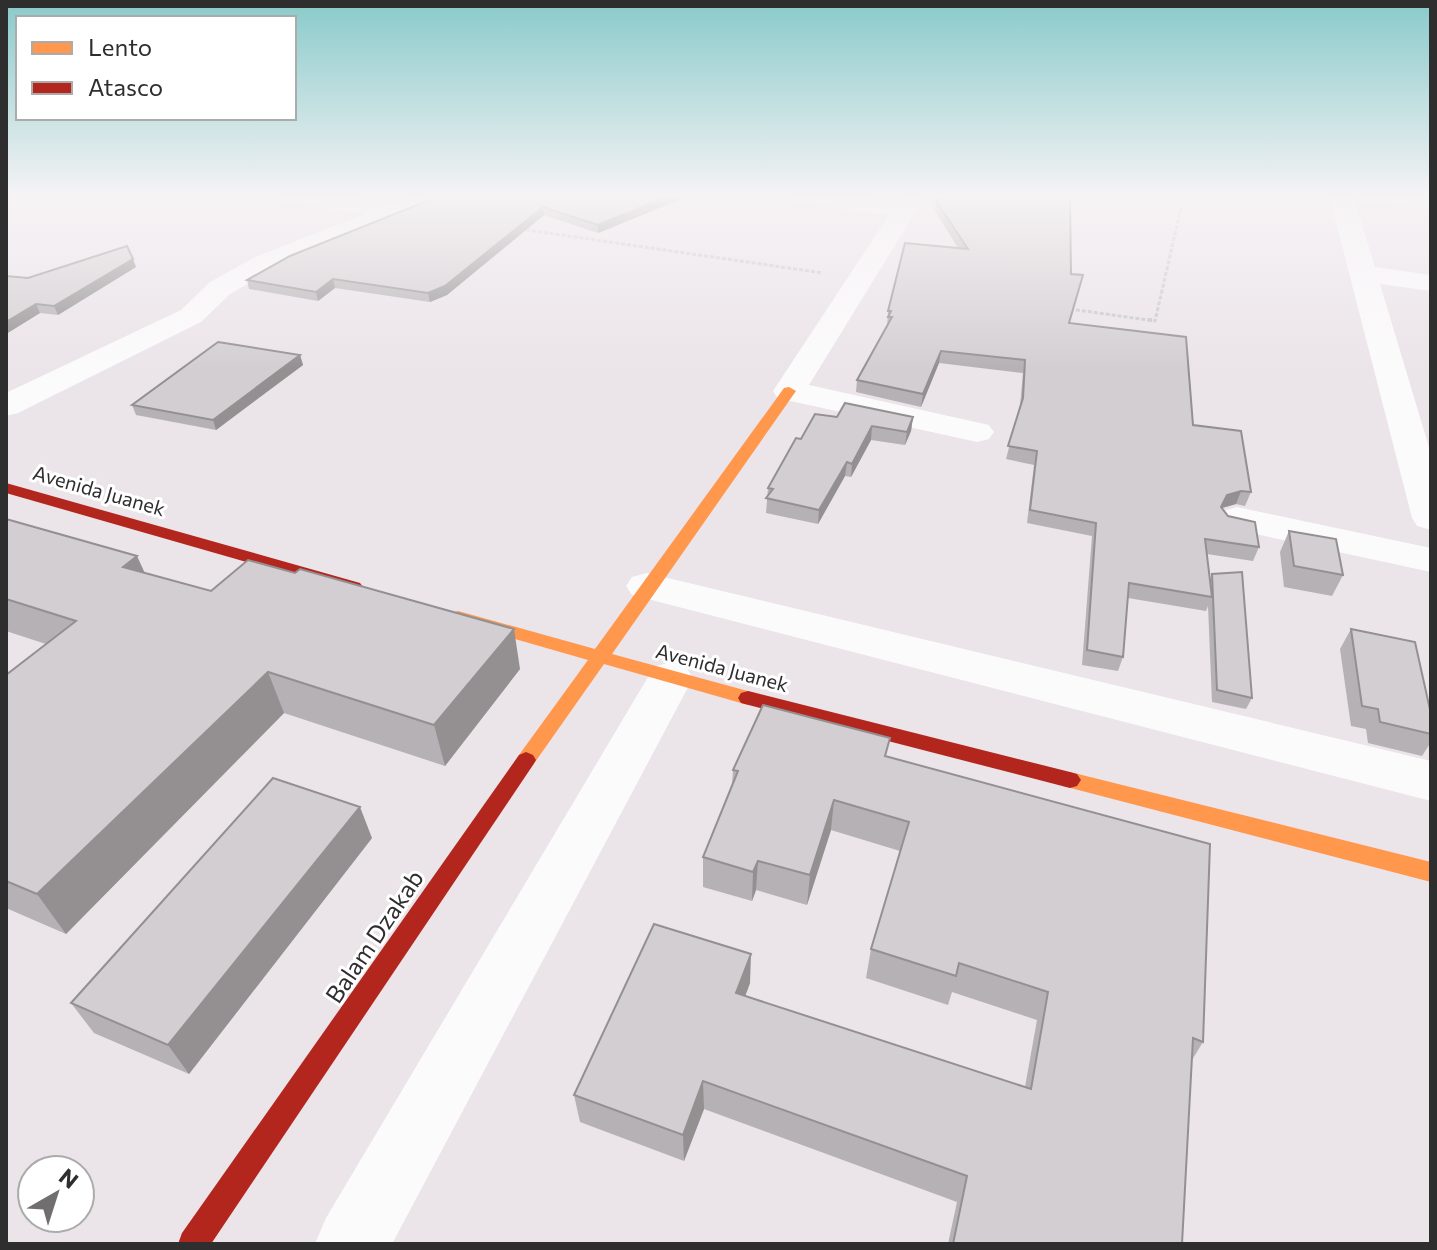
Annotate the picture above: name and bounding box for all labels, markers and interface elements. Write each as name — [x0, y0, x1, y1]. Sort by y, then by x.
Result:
legend — [16, 16, 296, 120]
text: Lento — [88, 32, 152, 61]
text: Atasco — [88, 72, 163, 101]
street label: Avenida Juanek — [30, 460, 168, 520]
street label: Avenida Juanek — [653, 638, 791, 696]
street label: Balam Dzakab — [319, 864, 429, 1008]
north arrow — [16, 1154, 96, 1234]
text: N — [54, 1162, 84, 1194]

